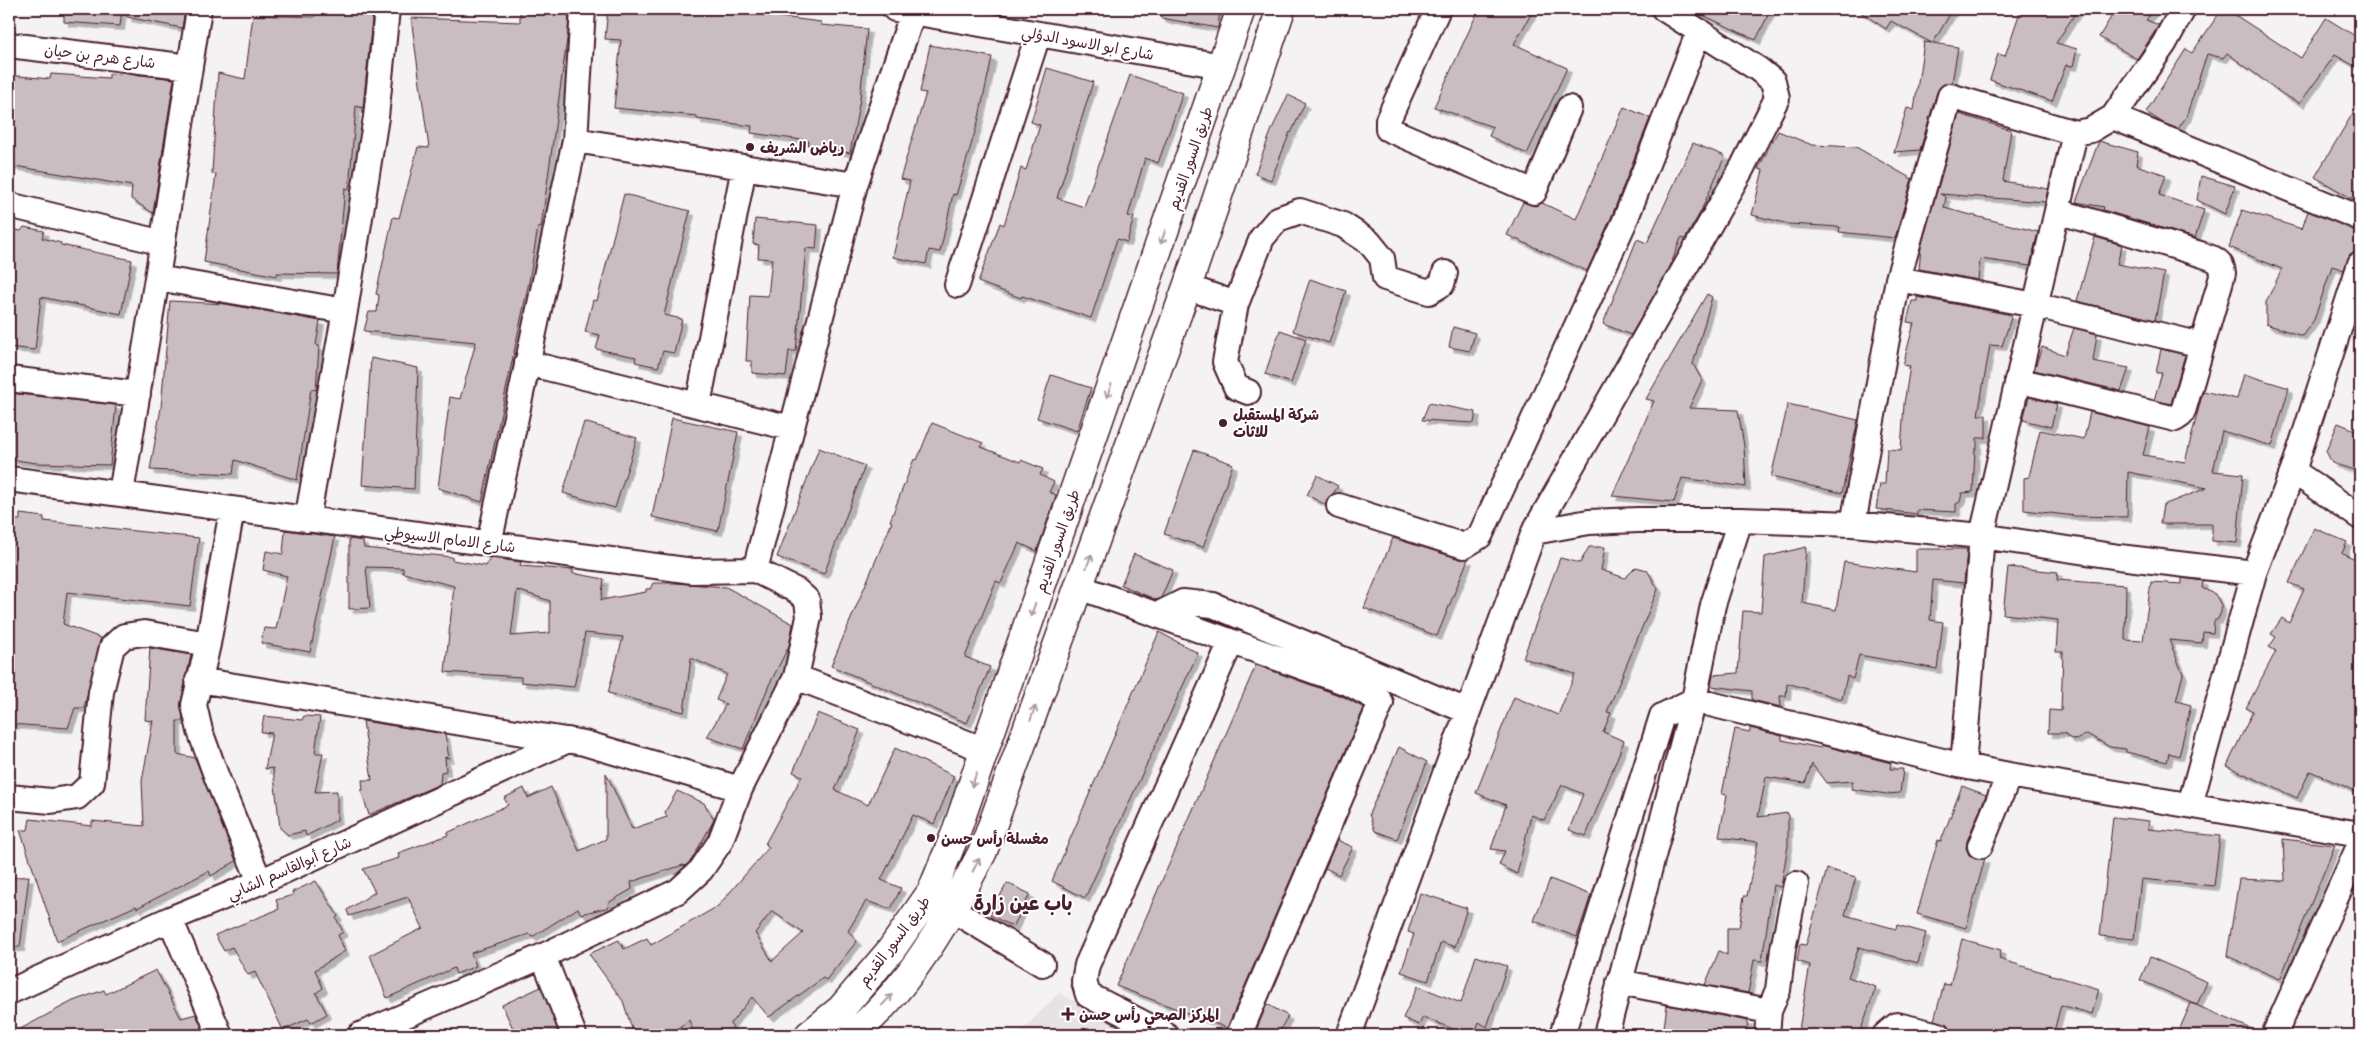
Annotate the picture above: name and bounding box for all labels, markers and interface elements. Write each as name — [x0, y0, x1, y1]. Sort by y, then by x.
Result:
street label: شارع ابو الاسود الدؤلي — [1020, 22, 1156, 68]
street label: شارع هرم بن حيان — [43, 40, 157, 75]
street label: طريق السور القديم — [1163, 104, 1219, 213]
place label: رياض الشريف — [760, 138, 845, 157]
marker: رياض الشريف — [744, 141, 756, 153]
one-way arrow — [1157, 229, 1167, 245]
one-way arrow — [1104, 382, 1113, 398]
place label: شركة المستقبل للاثات — [1233, 405, 1319, 441]
marker: شركة المستقبل للاثات — [1217, 417, 1229, 429]
street label: طريق السور القديم — [1030, 487, 1086, 596]
street label: شارع الامام الاسيوطي — [383, 522, 517, 560]
one-way arrow — [1085, 554, 1094, 569]
one-way arrow — [1028, 602, 1037, 617]
one-way arrow — [1029, 706, 1038, 722]
one-way arrow — [969, 772, 978, 788]
place label: مغسلة رأس حسن — [941, 829, 1049, 848]
street label: شارع أبوالقاسم الشابي — [224, 832, 356, 908]
marker: مغسلة رأس حسن — [925, 832, 937, 844]
one-way arrow — [971, 858, 981, 873]
district label: باب عين زارة — [973, 890, 1073, 916]
street label: طريق السور القديم — [854, 892, 936, 991]
one-way arrow — [881, 994, 893, 1007]
place label: المركز الصحي رأس حسن — [1079, 1005, 1219, 1029]
marker: المركز الصحي رأس حسن — [1061, 1007, 1075, 1021]

